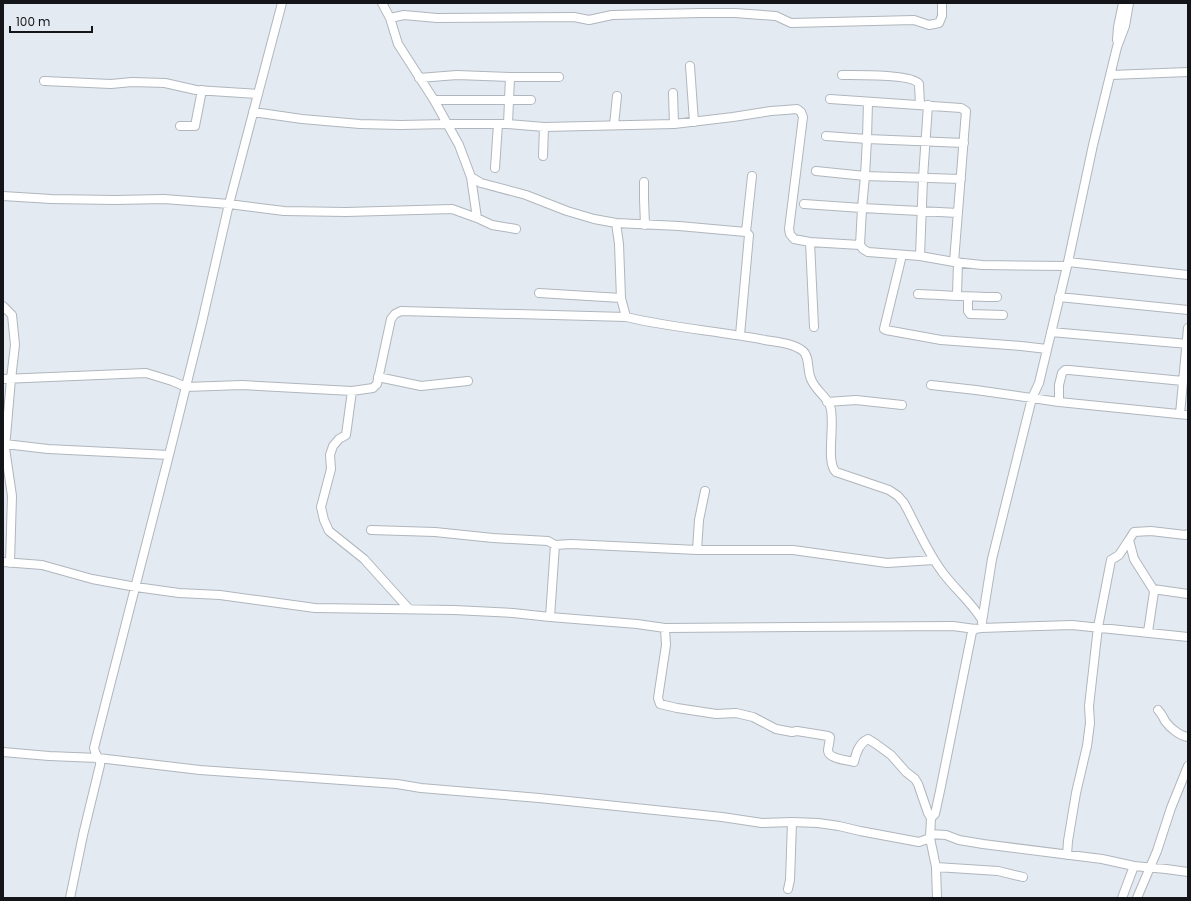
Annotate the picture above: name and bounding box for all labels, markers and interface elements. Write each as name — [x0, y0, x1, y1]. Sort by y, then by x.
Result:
scale bar — [10, 8, 92, 34]
text: 100 m — [16, 13, 50, 30]

